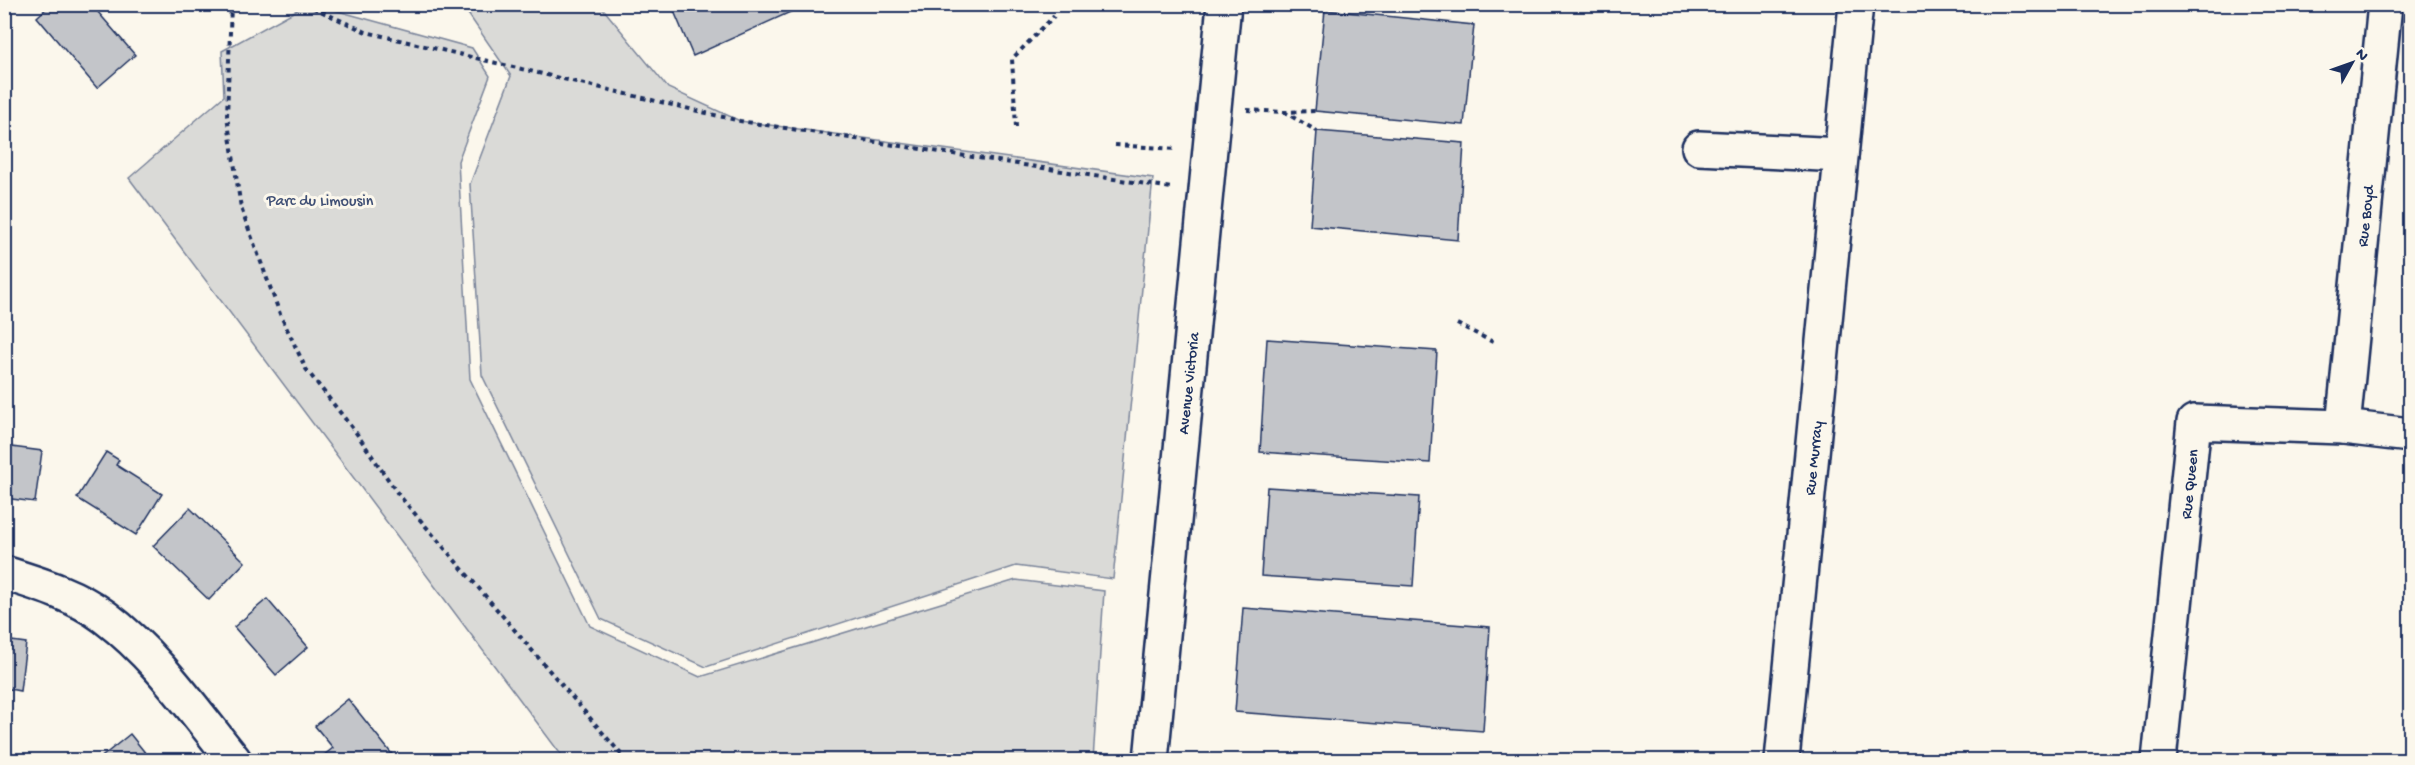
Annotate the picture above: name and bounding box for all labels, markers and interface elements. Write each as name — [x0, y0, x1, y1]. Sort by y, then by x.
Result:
north arrow — [2322, 33, 2382, 93]
text: N — [2350, 45, 2372, 66]
street label: Rue Boyd — [2355, 183, 2380, 248]
park label: Parc du Limousin — [266, 193, 374, 212]
street label: Avenue Victoria — [1176, 330, 1205, 435]
street label: Rue Murray — [1802, 420, 1829, 496]
street label: Rue Queen — [2178, 448, 2205, 520]

